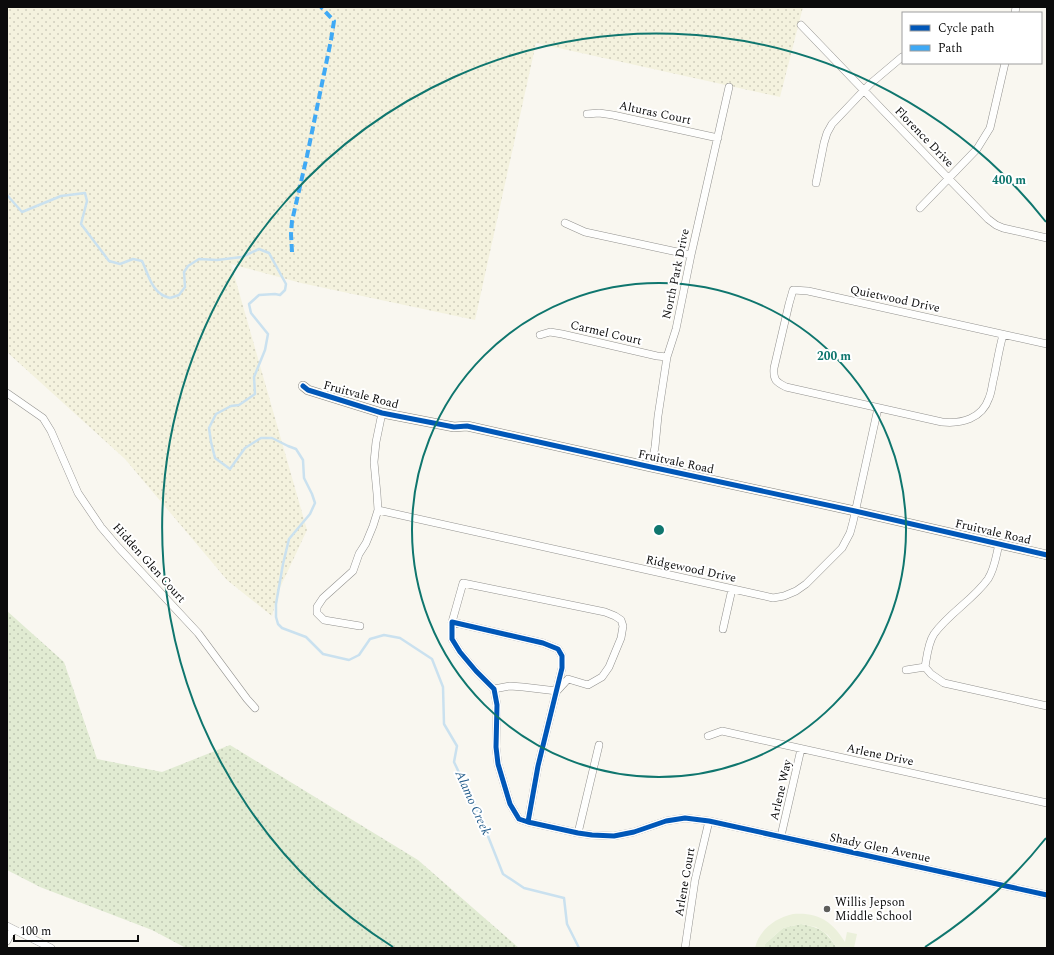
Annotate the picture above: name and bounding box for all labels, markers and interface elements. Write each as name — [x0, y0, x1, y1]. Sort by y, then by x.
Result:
legend — [902, 12, 1042, 64]
text: Cycle path — [938, 19, 995, 38]
text: Path — [938, 39, 963, 58]
street label: Alturas Court — [617, 96, 693, 130]
street label: Florence Drive — [890, 102, 958, 172]
text: 400 m — [992, 171, 1026, 190]
street label: North Park Drive — [657, 227, 695, 321]
street label: Quietwood Drive — [848, 280, 942, 318]
street label: Carmel Court — [568, 316, 644, 350]
text: 200 m — [817, 347, 851, 366]
street label: Fruitvale Road — [321, 376, 401, 414]
street label: Fruitvale Road — [636, 445, 716, 479]
street label: Fruitvale Road — [953, 514, 1033, 550]
street label: Hidden Glen Court — [108, 519, 190, 607]
centre of rings — [652, 523, 666, 537]
street label: Ridgewood Drive — [644, 550, 738, 588]
street label: Arlene Drive — [845, 739, 916, 771]
street label: Arlene Way — [765, 756, 798, 822]
water label: Alamo Creek — [449, 767, 496, 839]
street label: Shady Glen Avenue — [828, 828, 932, 868]
street label: Arlene Court — [670, 846, 700, 918]
place label: Willis Jepson Middle School — [835, 893, 912, 926]
marker: Willis Jepson Middle School — [822, 904, 832, 914]
scale bar — [14, 917, 138, 943]
text: 100 m — [20, 922, 51, 941]

